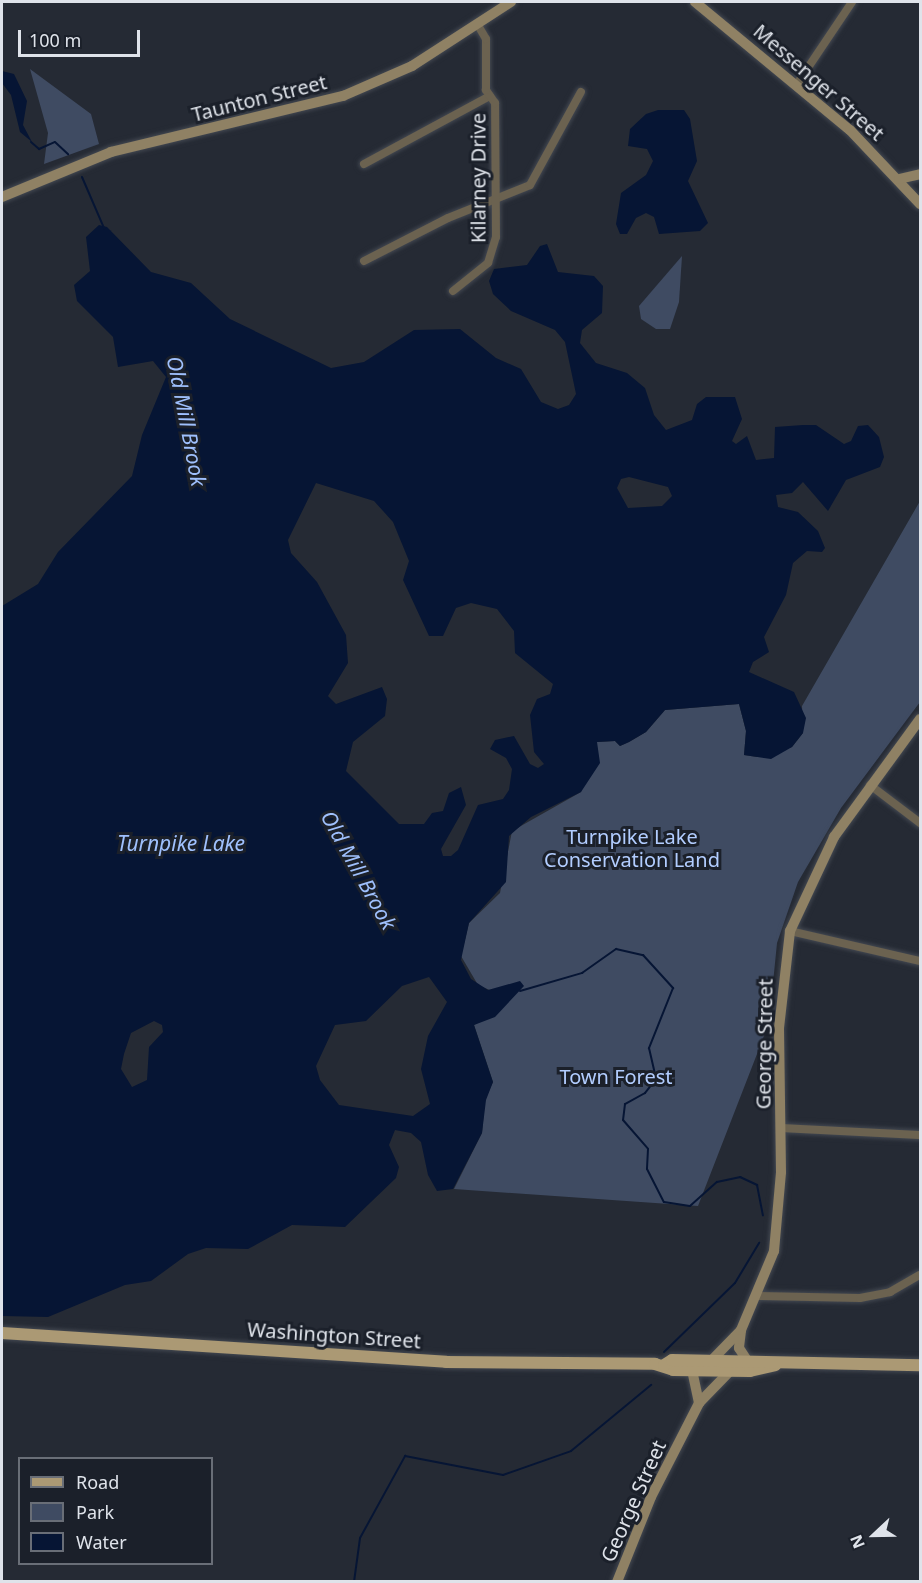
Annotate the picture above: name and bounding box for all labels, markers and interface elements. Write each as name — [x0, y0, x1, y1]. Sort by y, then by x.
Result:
scale bar — [21, 18, 142, 56]
street label: Messenger Street — [749, 19, 889, 145]
text: 100 m — [29, 28, 81, 52]
street label: Taunton Street — [189, 70, 329, 126]
street label: Kilarney Drive — [466, 113, 490, 243]
water label: Old Mill Brook — [162, 354, 212, 488]
water label: Old Mill Brook — [316, 806, 402, 934]
park label: Turnpike Lake Conservation Land — [544, 824, 720, 871]
water label: Turnpike Lake — [117, 830, 245, 856]
street label: George Street — [751, 978, 777, 1110]
park label: Town Forest — [559, 1064, 673, 1088]
street label: Washington Street — [246, 1317, 422, 1353]
street label: George Street — [595, 1436, 671, 1566]
legend — [18, 1457, 213, 1565]
text: Road — [76, 1470, 119, 1494]
text: Park — [76, 1500, 114, 1524]
north arrow — [844, 1505, 904, 1565]
text: Water — [76, 1530, 127, 1554]
text: N — [845, 1532, 870, 1552]

